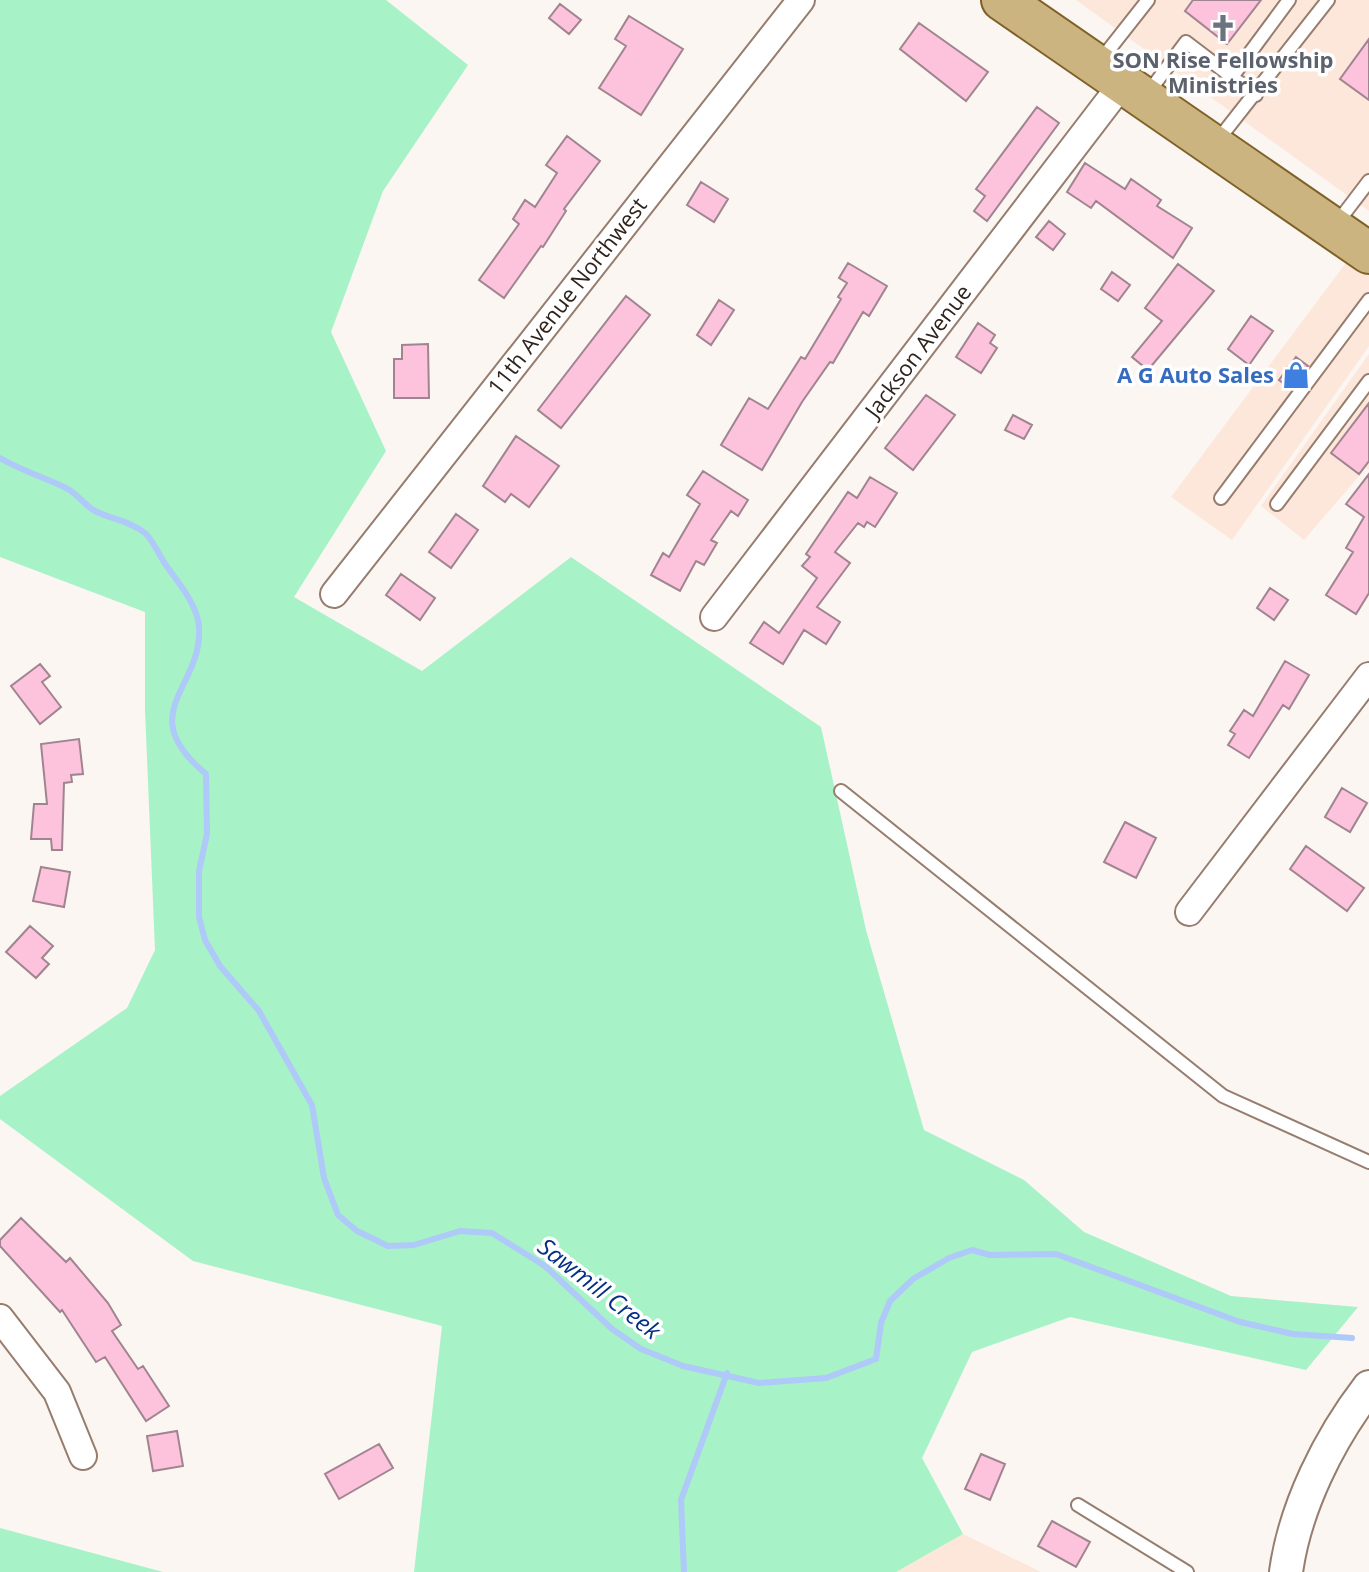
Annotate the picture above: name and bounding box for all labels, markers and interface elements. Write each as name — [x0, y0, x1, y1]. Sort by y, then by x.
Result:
church icon: SON Rise Fellowship Ministries — [1208, 13, 1238, 43]
place label: SON Rise Fellowship Ministries — [1112, 44, 1334, 99]
street label: 11th Avenue Northwest — [480, 191, 653, 400]
street label: Jackson Avenue — [856, 278, 977, 425]
place label: A G Auto Sales — [1117, 359, 1274, 389]
shop icon: A G Auto Sales — [1281, 360, 1311, 390]
water label: Sawmill Creek — [532, 1229, 669, 1347]

